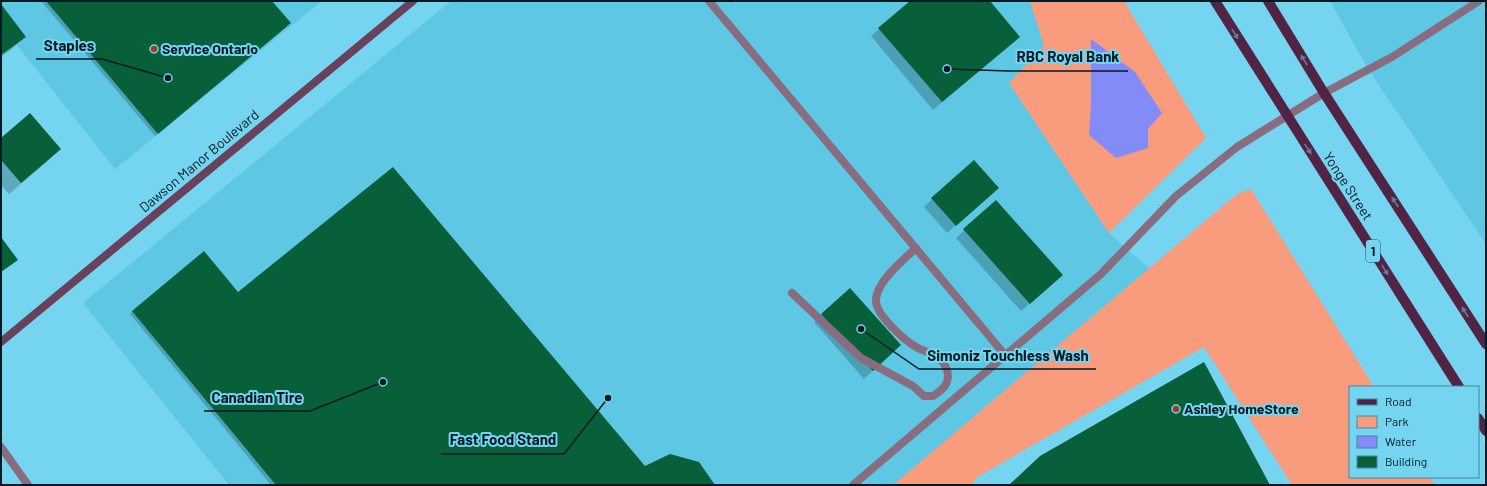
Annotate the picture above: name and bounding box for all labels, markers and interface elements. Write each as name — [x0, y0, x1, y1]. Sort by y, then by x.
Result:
one-way arrow — [1232, 28, 1239, 40]
callout: Staples — [36, 32, 102, 59]
text: Staples — [44, 36, 95, 54]
place label: Service Ontario — [162, 40, 258, 57]
marker: Service Ontario — [149, 44, 159, 54]
callout: RBC Royal Bank — [1009, 44, 1128, 71]
text: RBC Royal Bank — [1017, 47, 1119, 65]
one-way arrow — [1300, 55, 1308, 65]
street label: Dawson Manor Boulevard — [135, 106, 262, 216]
one-way arrow — [1304, 143, 1311, 155]
street label: Yonge Street — [1320, 148, 1377, 223]
one-way arrow — [1391, 196, 1398, 208]
road number: 1 — [1366, 240, 1380, 262]
one-way arrow — [1381, 265, 1389, 275]
one-way arrow — [1461, 307, 1469, 317]
callout: Simoniz Touchless Wash — [919, 342, 1096, 369]
text: Simoniz Touchless Wash — [927, 346, 1089, 364]
callout: Canadian Tire — [204, 384, 310, 411]
legend — [1349, 386, 1479, 478]
text: Canadian Tire — [212, 388, 302, 406]
text: Road — [1385, 394, 1412, 408]
place label: Ashley HomeStore — [1184, 400, 1299, 417]
marker: Ashley HomeStore — [1171, 404, 1181, 414]
text: Park — [1385, 414, 1409, 428]
callout: Fast Food Stand — [441, 427, 564, 454]
text: Fast Food Stand — [450, 430, 556, 448]
text: Water — [1385, 434, 1417, 448]
text: Building — [1385, 454, 1427, 468]

